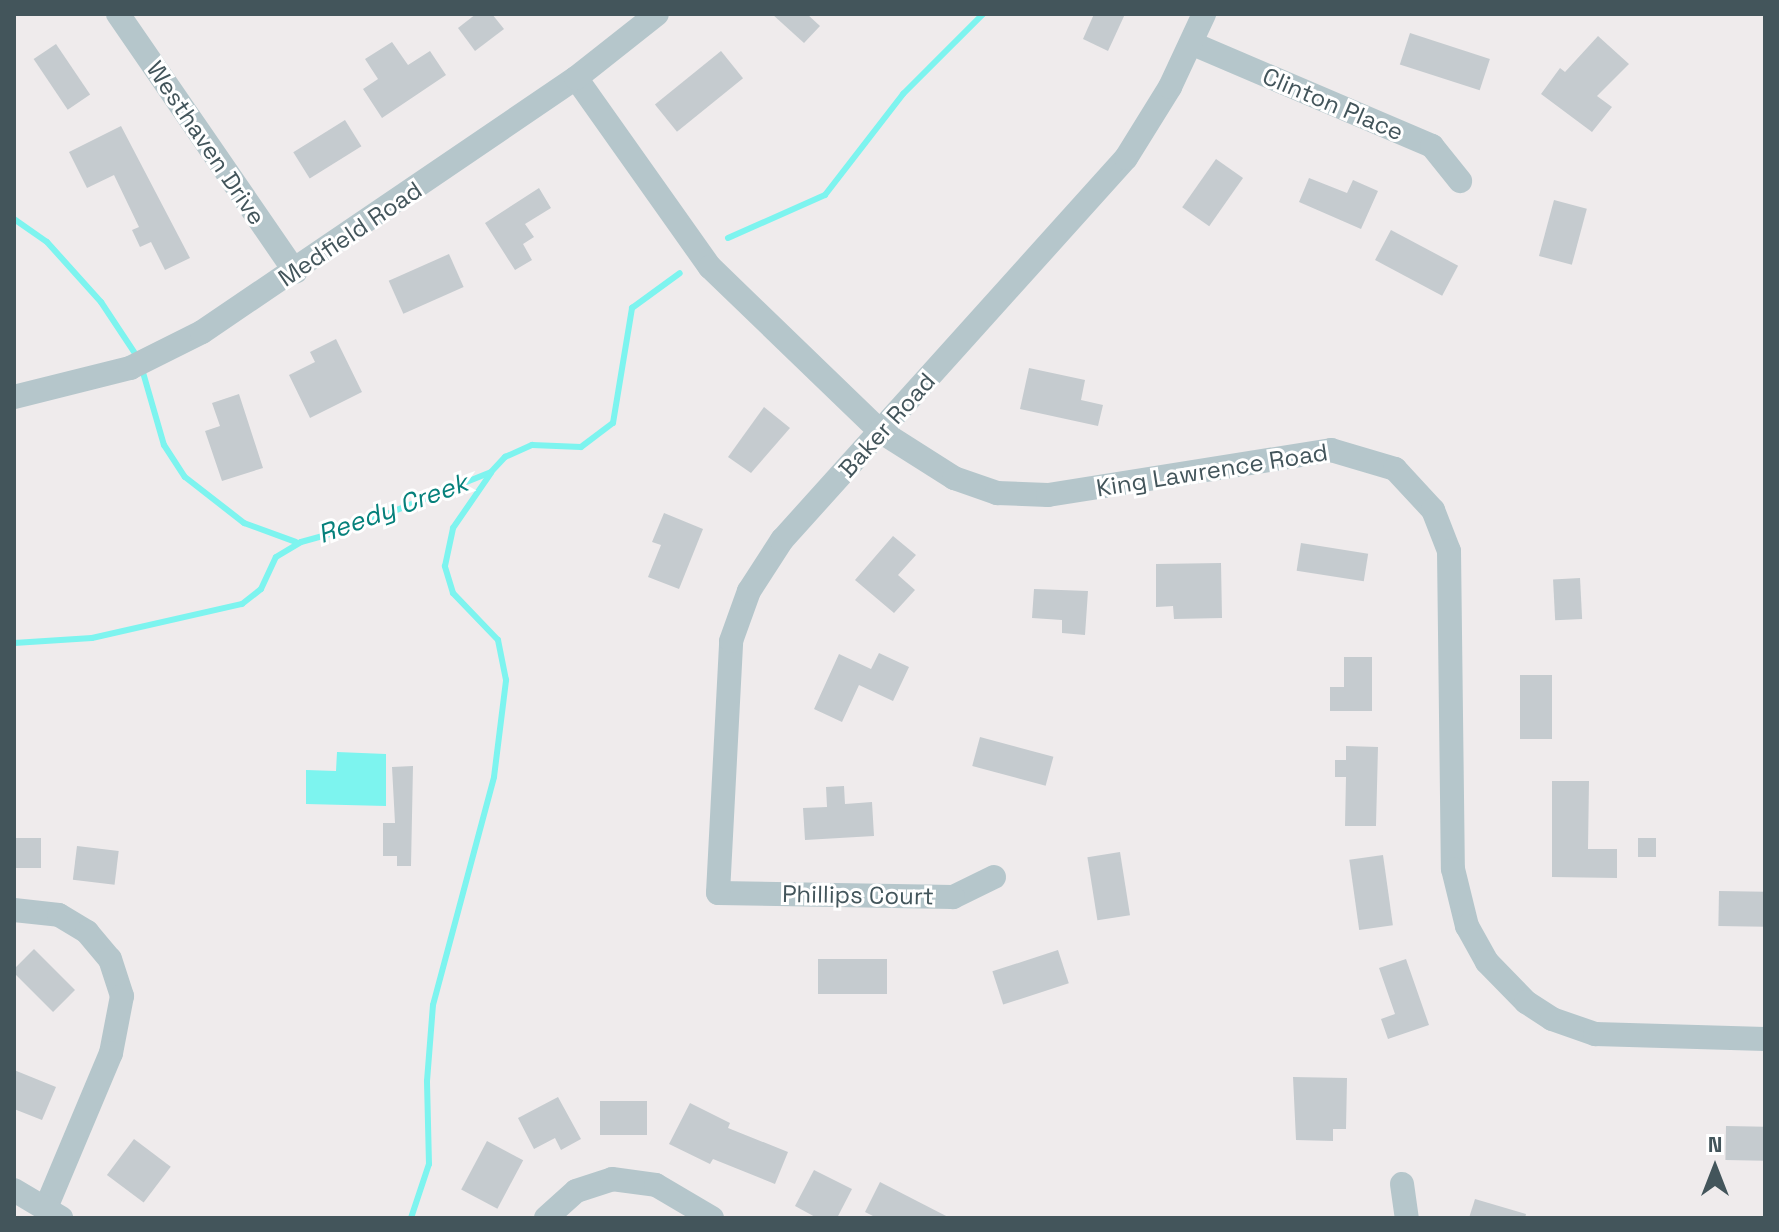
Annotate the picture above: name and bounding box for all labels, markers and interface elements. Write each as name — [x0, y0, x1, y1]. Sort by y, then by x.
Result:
street label: Westhaven Drive — [141, 56, 271, 230]
street label: Clinton Place — [1258, 61, 1408, 147]
street label: Medfield Road — [273, 175, 427, 293]
street label: Baker Road — [833, 367, 941, 483]
street label: King Lawrence Road — [1094, 437, 1330, 503]
water label: Reedy Creek — [314, 467, 472, 551]
street label: Phillips Court — [782, 879, 934, 911]
north arrow — [1675, 1128, 1755, 1208]
text: N — [1708, 1130, 1722, 1158]

